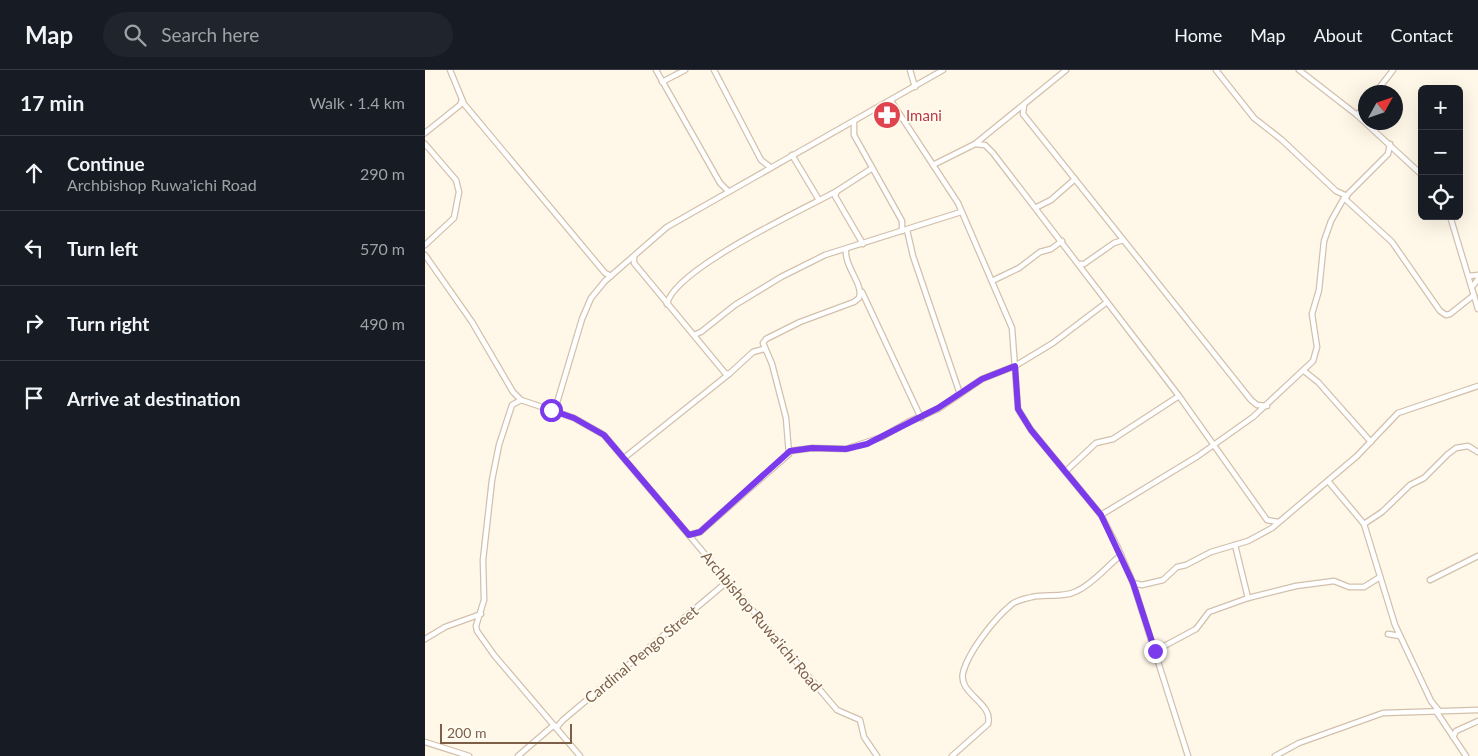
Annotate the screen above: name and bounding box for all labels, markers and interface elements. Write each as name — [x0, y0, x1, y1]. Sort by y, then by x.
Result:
search box — [103, 12, 453, 57]
text: Map — [25, 20, 73, 49]
icon: search — [121, 21, 149, 49]
text: Search here — [161, 23, 259, 46]
text: Home — [1174, 24, 1222, 46]
text: Map — [1250, 24, 1286, 46]
text: About — [1314, 24, 1363, 46]
text: Contact — [1391, 24, 1453, 46]
north arrow — [1358, 85, 1403, 130]
map controls — [1418, 85, 1463, 220]
button: + — [1418, 85, 1463, 130]
text: 17 min — [20, 90, 84, 115]
text: Walk · 1.4 km — [309, 93, 405, 112]
pharmacy icon: Imani — [872, 100, 902, 130]
place label: Imani — [906, 106, 942, 124]
button: − — [1418, 130, 1463, 175]
text: Continue — [67, 152, 145, 175]
icon: ahead — [20, 159, 48, 187]
text: 290 m — [360, 164, 405, 183]
text: Archbishop Ruwa'ichi Road — [67, 175, 257, 194]
button: locate — [1418, 175, 1463, 220]
icon: left — [20, 234, 48, 262]
text: Turn left — [67, 237, 138, 260]
text: 570 m — [360, 239, 405, 258]
icon: right — [20, 309, 48, 337]
text: Turn right — [67, 312, 149, 335]
text: 490 m — [360, 314, 405, 333]
icon: arrive — [20, 384, 48, 412]
text: Arrive at destination — [67, 387, 240, 410]
route start — [540, 399, 563, 422]
street label: Archbishop Ruwa'ichi Road — [698, 547, 826, 695]
street label: Cardinal Pengo Street — [581, 601, 702, 707]
route end — [1144, 640, 1167, 663]
scale bar — [440, 721, 573, 744]
text: 200 m — [447, 724, 486, 741]

